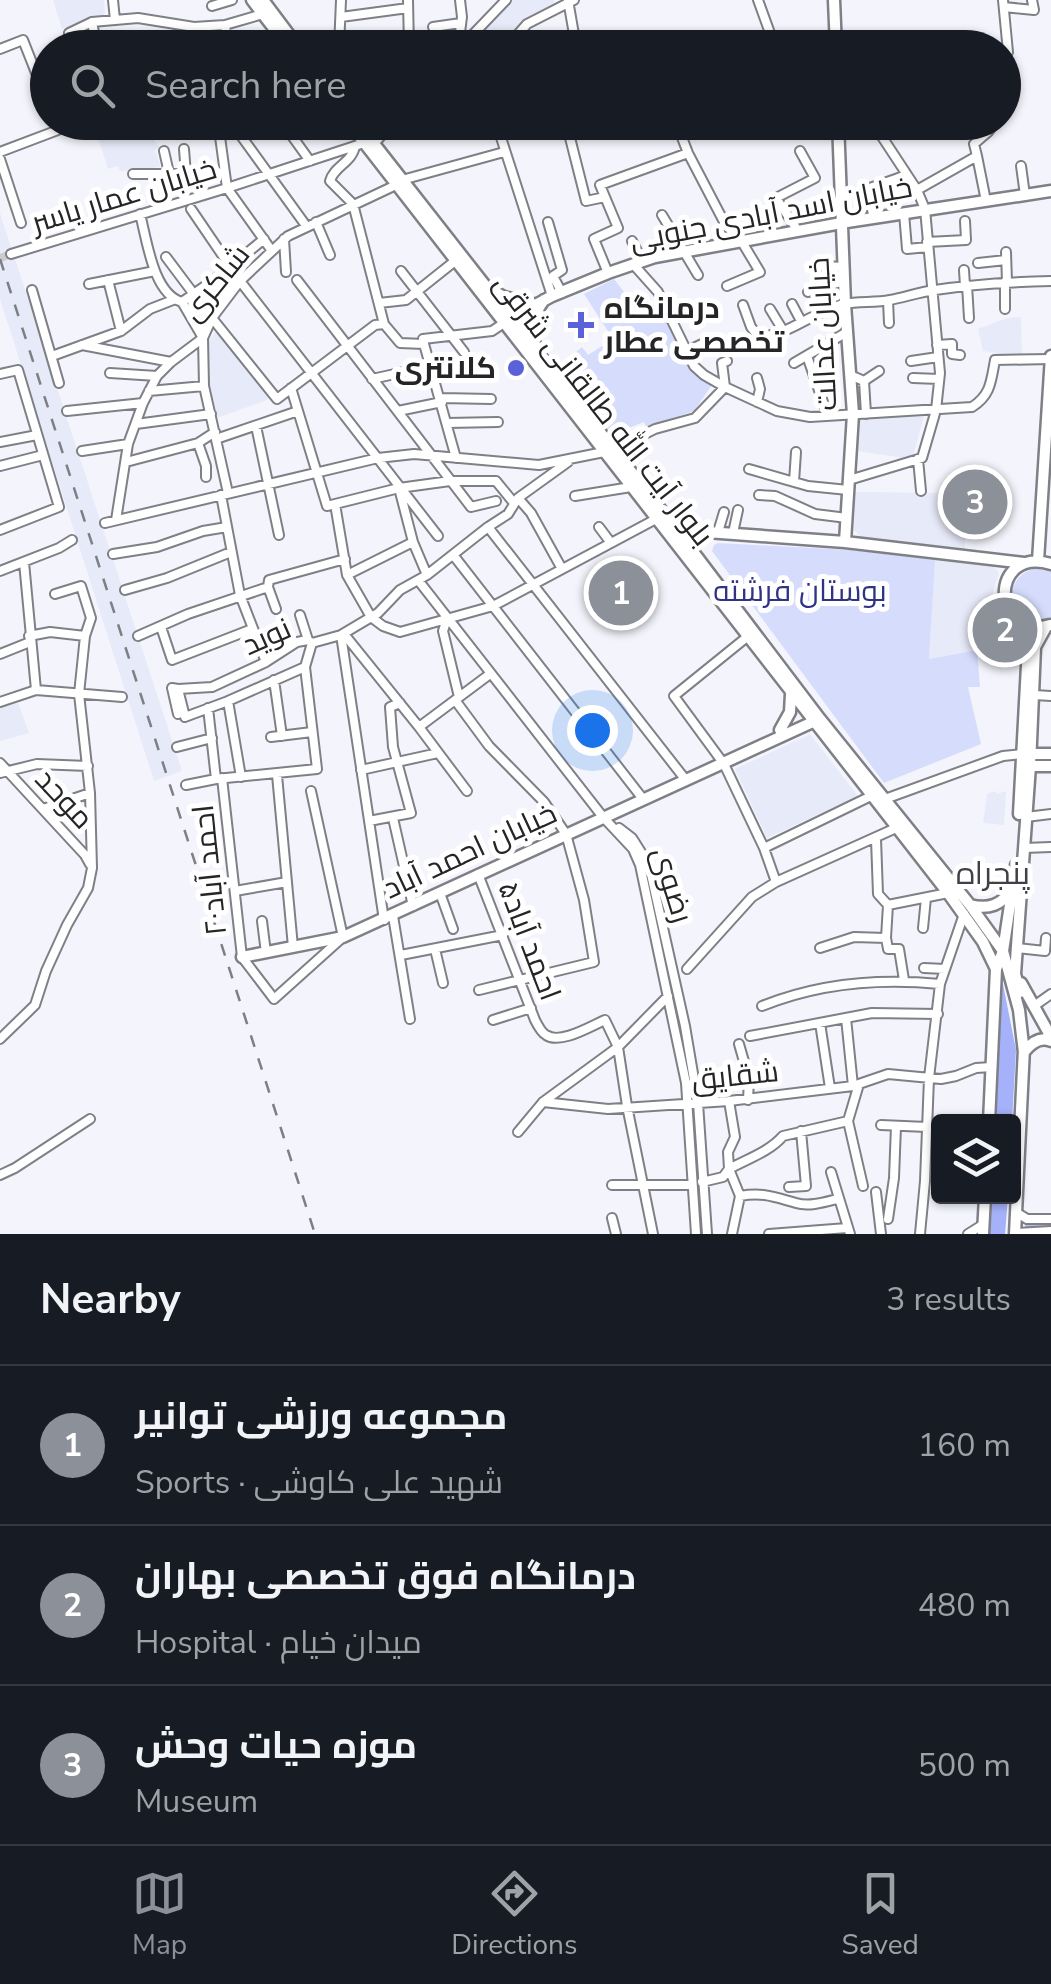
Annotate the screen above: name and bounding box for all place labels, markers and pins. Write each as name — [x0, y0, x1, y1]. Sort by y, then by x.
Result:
place label: درمانگاه تخصصی عطار — [603, 288, 785, 363]
marker: درمانگاه تخصصی عطار — [568, 312, 594, 338]
place label: کلانتری — [395, 348, 496, 389]
marker: کلانتری — [505, 357, 527, 379]
pin: 3 — [942, 464, 1008, 540]
pin: 1 — [588, 556, 654, 630]
pin: 2 — [972, 592, 1038, 668]

